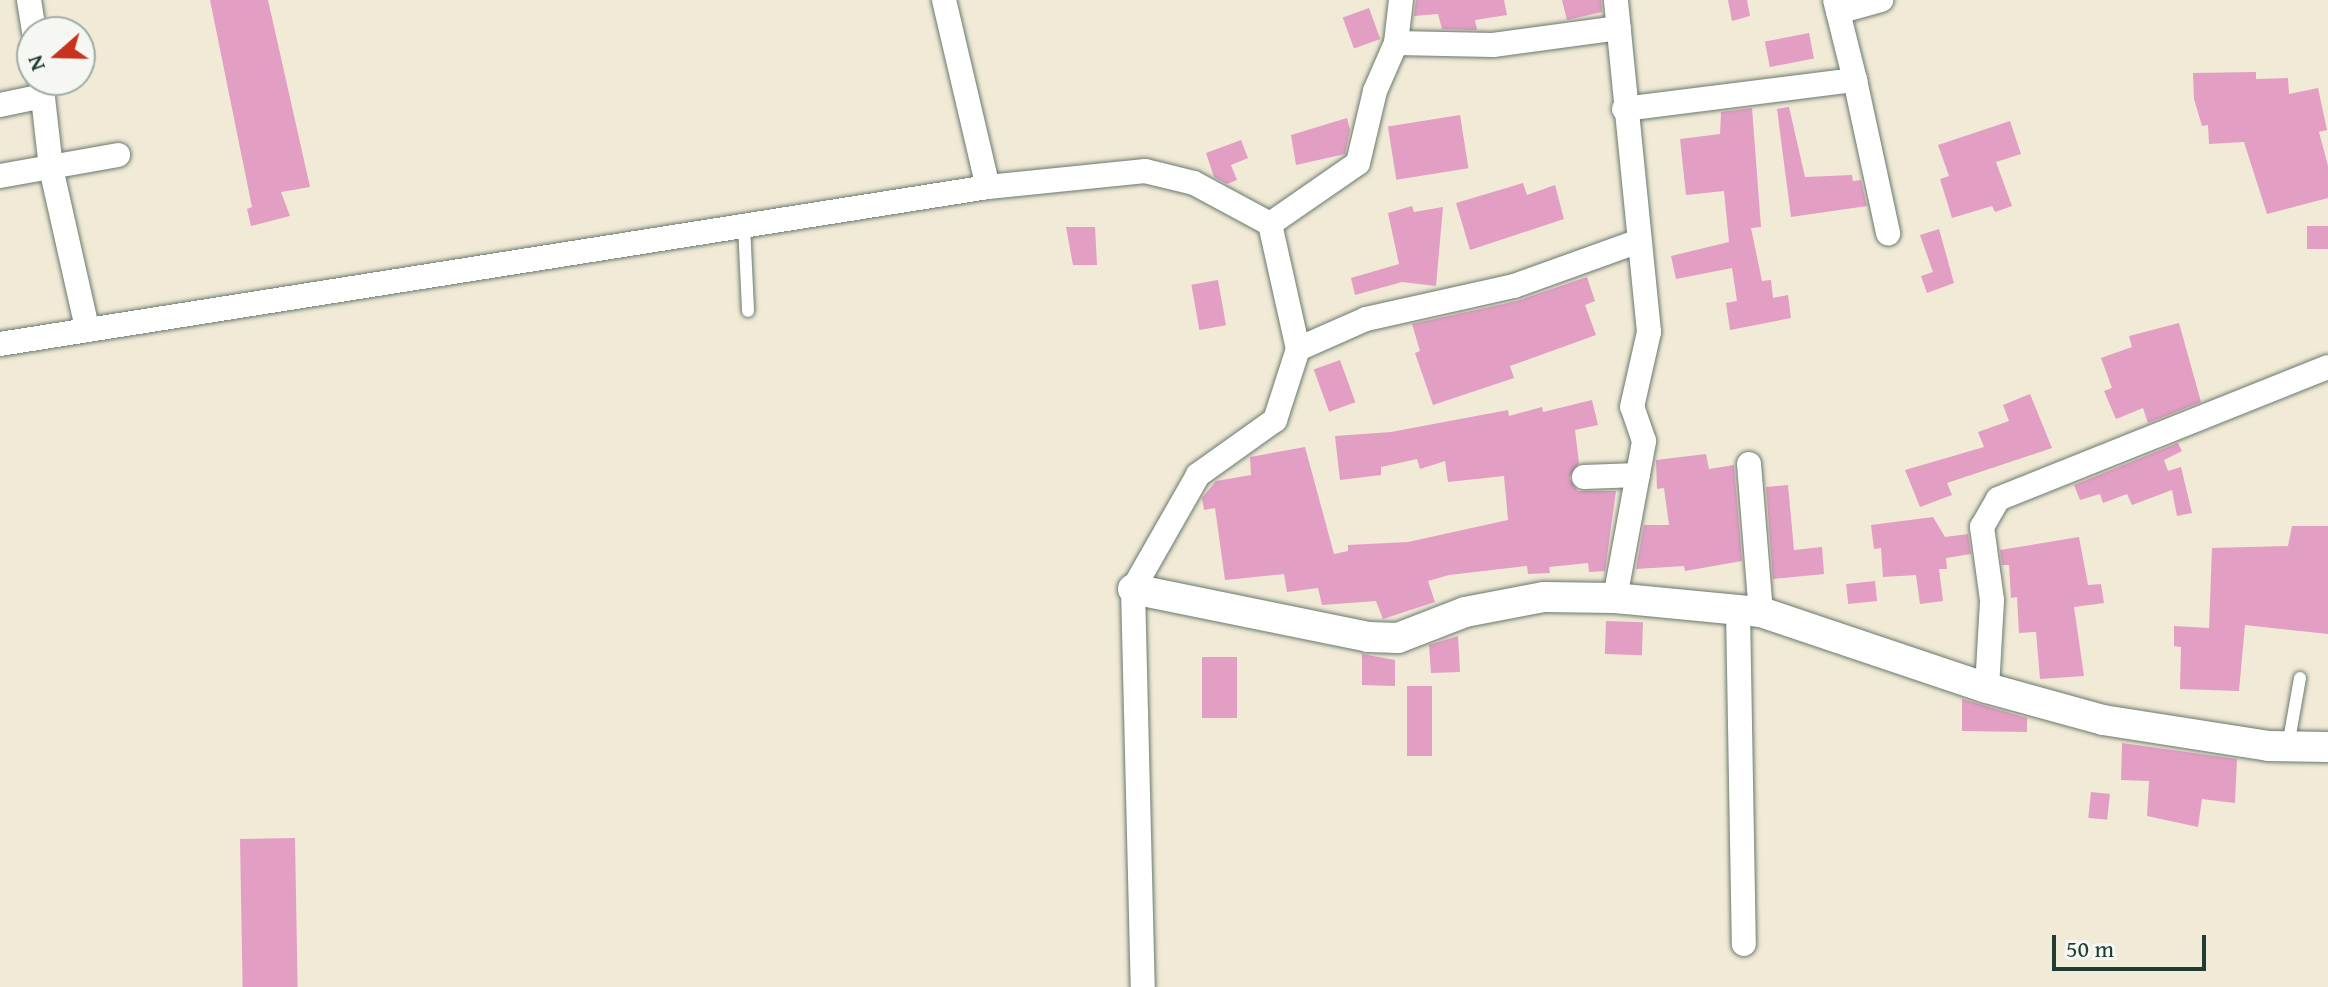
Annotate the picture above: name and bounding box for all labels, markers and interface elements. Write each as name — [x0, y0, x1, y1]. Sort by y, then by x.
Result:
north arrow — [16, 16, 96, 96]
text: N — [18, 51, 53, 76]
scale bar — [2056, 919, 2210, 969]
text: 50 m — [2066, 931, 2114, 966]

